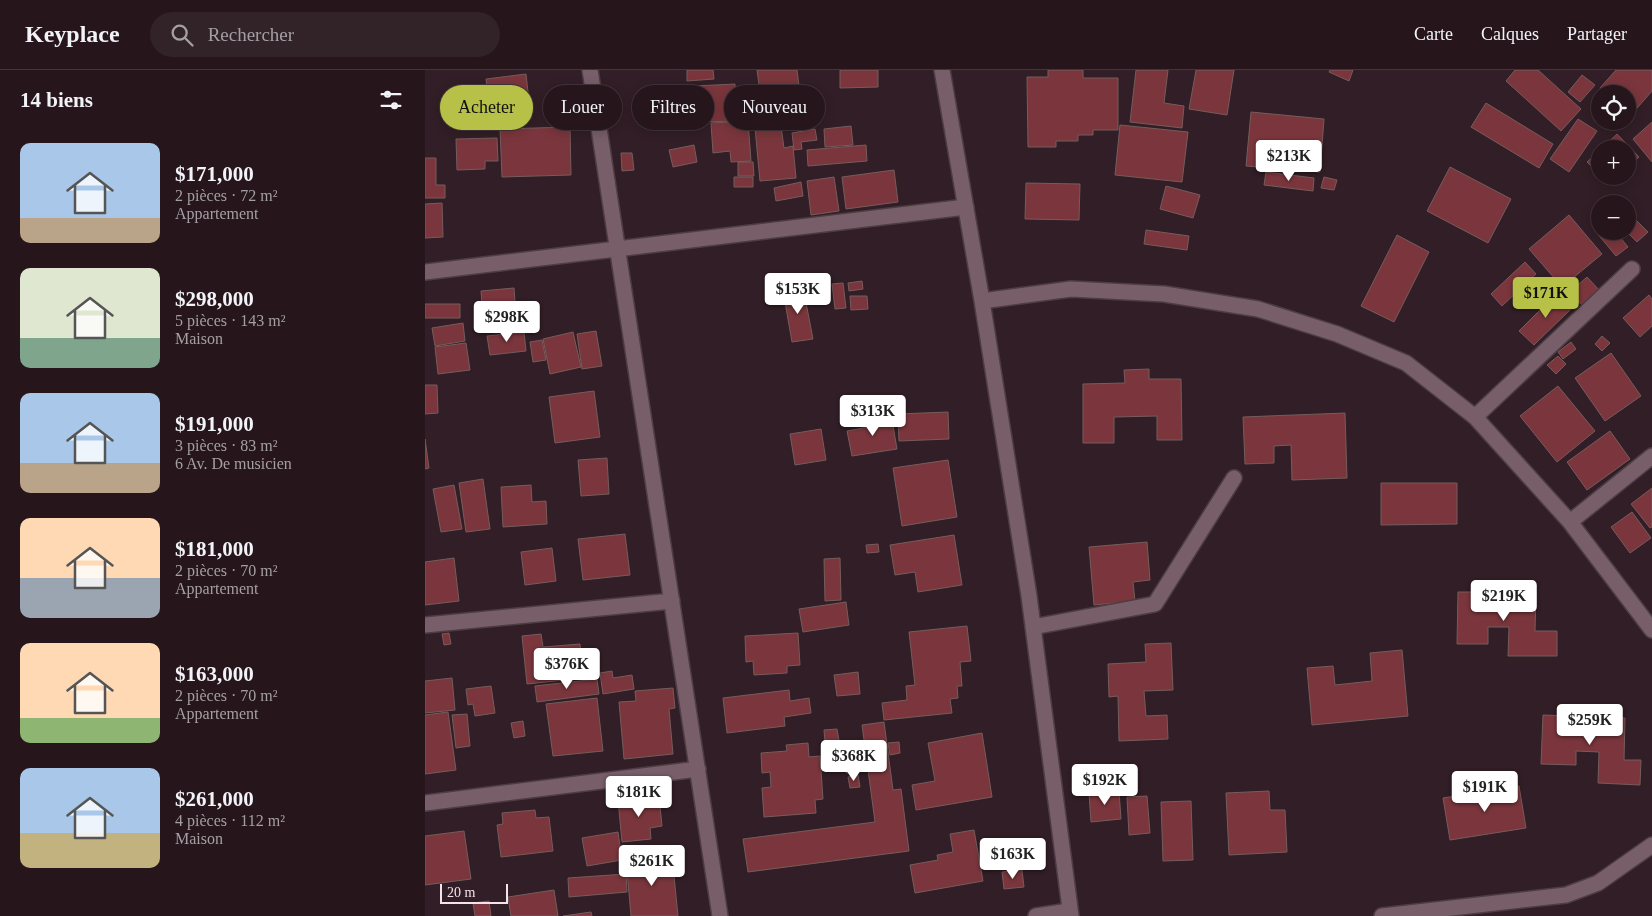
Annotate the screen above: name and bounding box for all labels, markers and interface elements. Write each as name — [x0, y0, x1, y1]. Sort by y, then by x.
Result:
search box — [150, 12, 500, 57]
text: Keyplace — [25, 21, 120, 47]
icon: search — [168, 21, 196, 49]
text: Rechercher — [208, 24, 294, 45]
text: Carte — [1414, 24, 1453, 44]
text: Calques — [1481, 24, 1539, 44]
text: Partager — [1567, 24, 1627, 44]
chip: Acheter — [440, 85, 533, 130]
chip: Louer — [543, 85, 622, 130]
chip: Filtres — [632, 85, 714, 130]
chip: Nouveau — [724, 85, 825, 130]
map controls — [1591, 85, 1636, 240]
button: locate — [1591, 85, 1636, 130]
icon: filters — [377, 86, 405, 114]
text: 14 biens — [20, 88, 93, 112]
pin: $213K — [1254, 140, 1324, 182]
button: + — [1591, 140, 1636, 185]
text: $213K — [1267, 147, 1311, 164]
text: $171,000 — [175, 162, 254, 186]
icon: home — [60, 163, 120, 223]
text: 2 pièces · 72 m² — [175, 187, 278, 204]
button: − — [1591, 195, 1636, 240]
text: Appartement — [175, 205, 259, 222]
pin: $153K — [763, 272, 833, 315]
pin: $171K — [1511, 276, 1581, 319]
text: $153K — [776, 280, 820, 297]
text: $171K — [1524, 284, 1568, 301]
text: $298,000 — [175, 287, 254, 311]
icon: home — [60, 288, 120, 348]
pin: $298K — [472, 300, 542, 343]
text: $298K — [485, 308, 529, 325]
text: 5 pièces · 143 m² — [175, 312, 286, 329]
text: Maison — [175, 330, 223, 347]
pin: $313K — [838, 394, 908, 437]
text: $313K — [851, 402, 895, 419]
text: $191,000 — [175, 412, 254, 436]
icon: home — [60, 413, 120, 473]
text: 3 pièces · 83 m² — [175, 437, 278, 454]
text: 6 Av. De musicien — [175, 455, 292, 472]
text: $181,000 — [175, 537, 254, 561]
icon: home — [60, 538, 120, 598]
text: 2 pièces · 70 m² — [175, 562, 278, 579]
text: Appartement — [175, 580, 259, 597]
pin: $219K — [1469, 580, 1539, 622]
text: $219K — [1482, 587, 1526, 604]
pin: $376K — [532, 648, 602, 690]
text: $376K — [545, 655, 589, 672]
text: $163,000 — [175, 662, 254, 686]
icon: home — [60, 663, 120, 723]
text: 2 pièces · 70 m² — [175, 687, 278, 704]
pin: $259K — [1555, 704, 1625, 746]
text: Appartement — [175, 705, 259, 722]
text: $259K — [1568, 711, 1612, 728]
pin: $368K — [819, 740, 889, 782]
text: $368K — [832, 747, 876, 764]
pin: $192K — [1070, 764, 1140, 806]
pin: $191K — [1450, 770, 1520, 813]
text: $192K — [1083, 771, 1127, 788]
pin: $181K — [604, 776, 674, 818]
text: $191K — [1463, 778, 1507, 795]
text: $181K — [617, 783, 661, 800]
text: $261,000 — [175, 787, 254, 811]
icon: home — [60, 788, 120, 848]
text: 4 pièces · 112 m² — [175, 812, 285, 829]
text: Maison — [175, 830, 223, 847]
pin: $163K — [978, 838, 1048, 880]
pin: $261K — [617, 844, 687, 887]
text: $163K — [991, 845, 1035, 862]
text: $261K — [630, 852, 674, 869]
scale bar — [440, 881, 507, 904]
text: 20 m — [447, 885, 475, 900]

